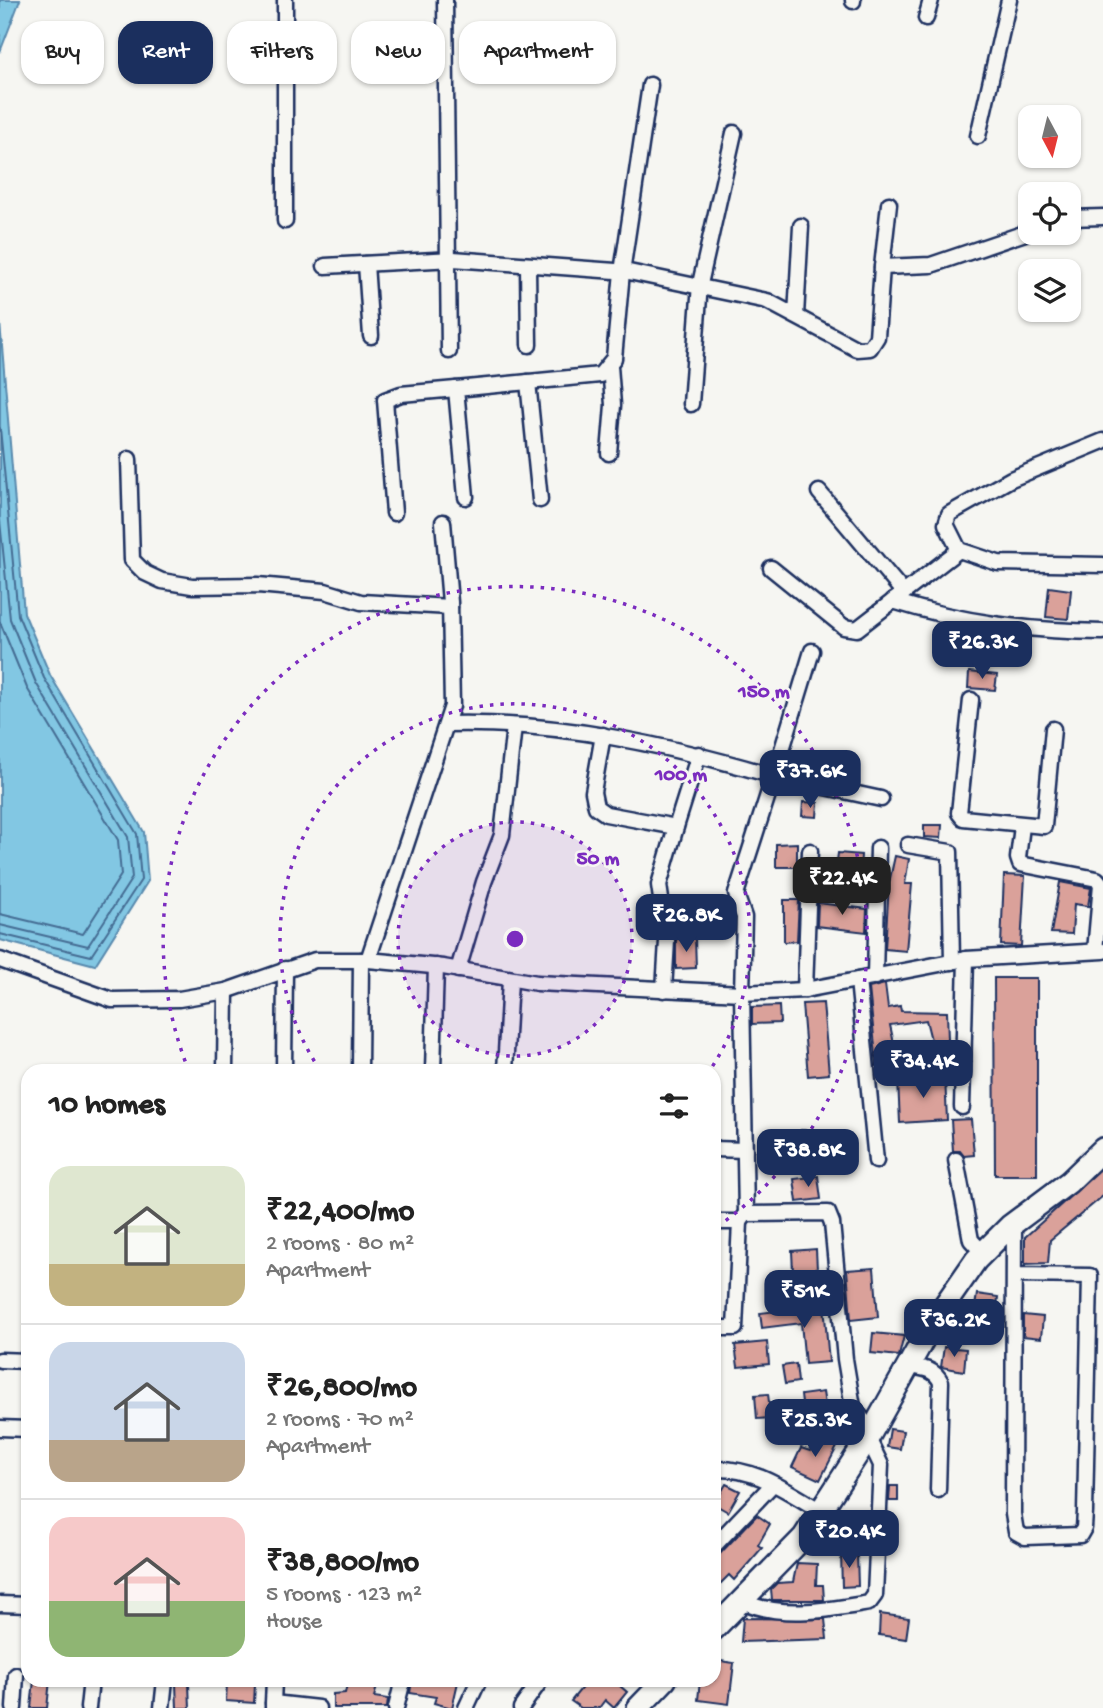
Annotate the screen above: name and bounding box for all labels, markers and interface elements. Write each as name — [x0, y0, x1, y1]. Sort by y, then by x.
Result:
chip: Buy — [21, 21, 104, 84]
chip: Rent — [118, 21, 213, 84]
chip: Filters — [227, 21, 337, 84]
chip: New — [351, 21, 445, 84]
chip: Apartment — [459, 21, 616, 84]
north arrow — [1018, 105, 1082, 168]
map controls — [1018, 105, 1081, 322]
button: locate — [1018, 182, 1081, 245]
button: layers — [1018, 259, 1081, 322]
pin: ₹26.3K — [925, 622, 1039, 681]
text: ₹26.3K — [948, 630, 1016, 657]
text: 150 m — [737, 681, 790, 706]
pin: ₹37.6K — [753, 750, 867, 810]
text: ₹37.6K — [776, 759, 844, 786]
text: 100 m — [654, 764, 707, 789]
text: 50 m — [577, 848, 620, 873]
pin: ₹22.4K — [785, 858, 899, 917]
text: ₹22.4K — [809, 866, 875, 893]
pin: ₹26.8K — [629, 894, 743, 954]
text: ₹26.8K — [652, 903, 720, 930]
centre of rings — [503, 927, 527, 951]
pin: ₹34.4K — [866, 1040, 980, 1100]
text: ₹34.4K — [890, 1049, 956, 1076]
icon: filters — [655, 1087, 693, 1125]
text: 10 homes — [49, 1089, 165, 1124]
pin: ₹38.8K — [751, 1130, 865, 1189]
text: ₹38.8K — [773, 1138, 843, 1165]
icon: home — [105, 1194, 189, 1278]
text: ₹22,400/mo — [266, 1196, 414, 1231]
text: 2 rooms · 80 m² — [266, 1231, 414, 1258]
text: Apartment — [266, 1258, 370, 1285]
pin: ₹51K — [763, 1270, 845, 1330]
text: ₹51K — [780, 1279, 828, 1306]
pin: ₹36.2K — [897, 1300, 1011, 1359]
text: ₹36.2K — [920, 1308, 988, 1335]
icon: home — [105, 1370, 189, 1454]
text: ₹26,800/mo — [266, 1372, 417, 1407]
pin: ₹25.3K — [758, 1400, 872, 1459]
text: 2 rooms · 70 m² — [266, 1407, 414, 1434]
text: ₹25.3K — [781, 1408, 849, 1435]
text: Apartment — [266, 1434, 370, 1461]
pin: ₹20.4K — [792, 1510, 906, 1570]
text: ₹20.4K — [815, 1519, 883, 1546]
icon: home — [105, 1545, 189, 1629]
text: ₹38,800/mo — [266, 1547, 419, 1582]
text: 5 rooms · 123 m² — [266, 1582, 422, 1609]
text: House — [266, 1609, 322, 1636]

